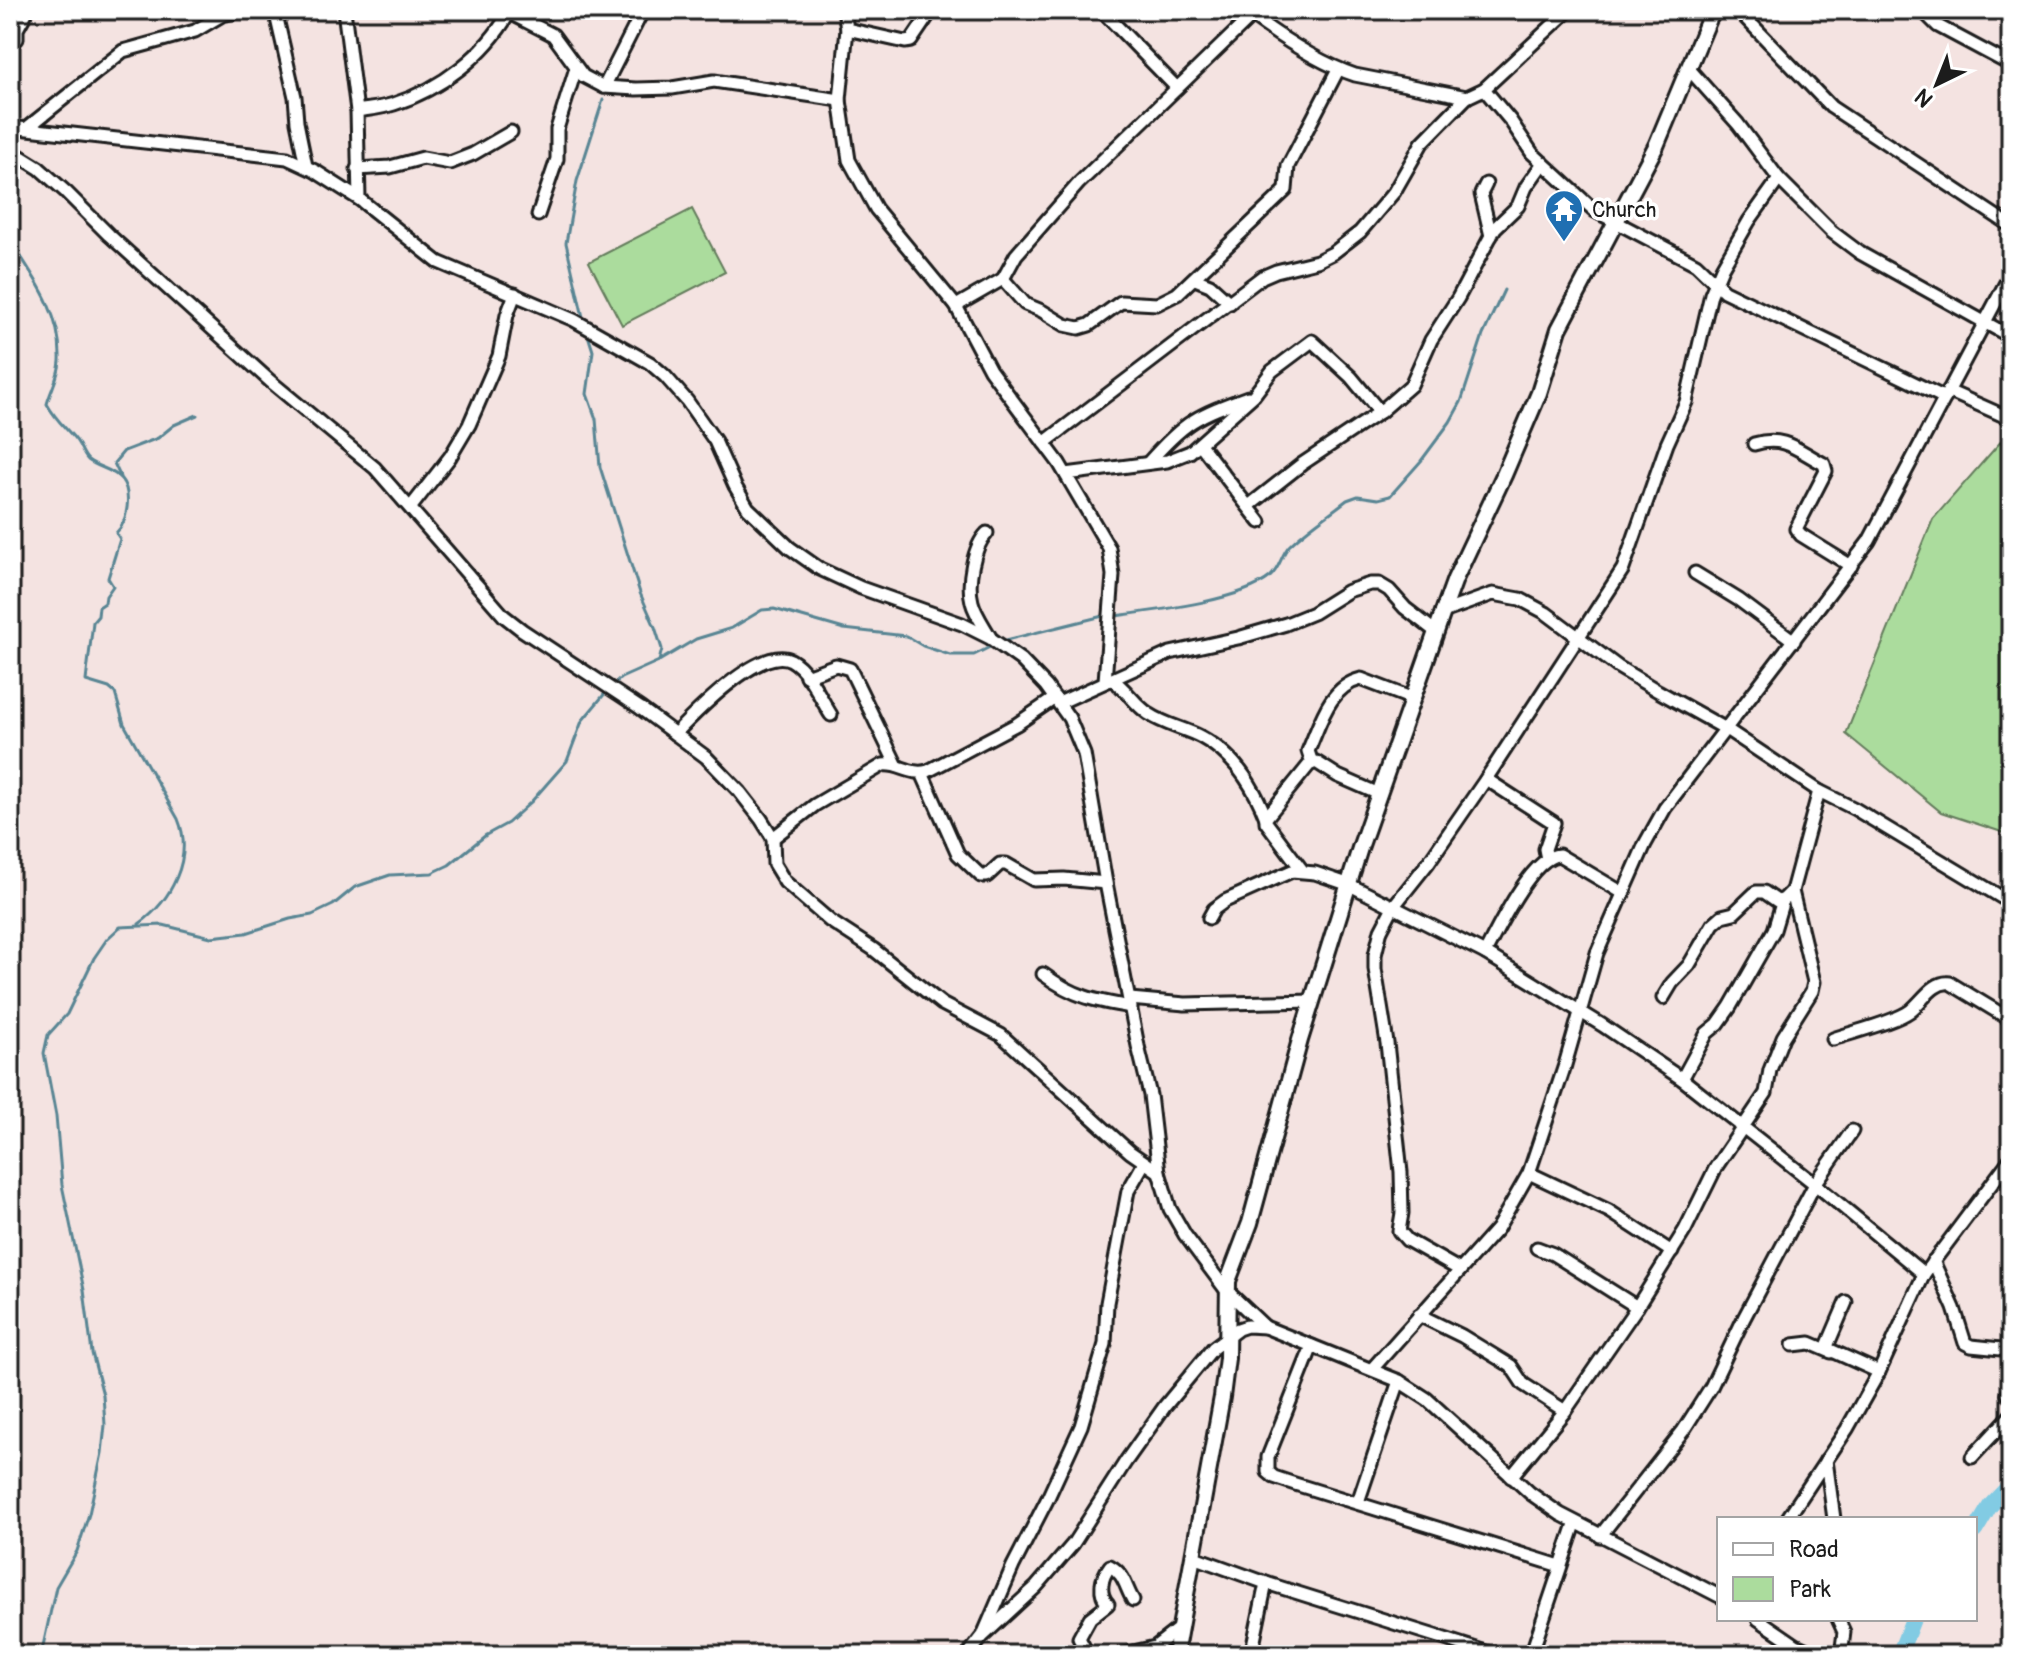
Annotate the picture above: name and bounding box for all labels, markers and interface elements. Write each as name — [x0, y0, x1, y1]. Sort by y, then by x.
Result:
north arrow — [1897, 44, 1977, 124]
text: N — [1909, 82, 1939, 113]
temple icon: Church — [1543, 188, 1585, 243]
place label: Church — [1592, 196, 1656, 224]
legend — [1717, 1517, 1977, 1621]
text: Road — [1789, 1535, 1839, 1564]
text: Park — [1789, 1575, 1831, 1604]

